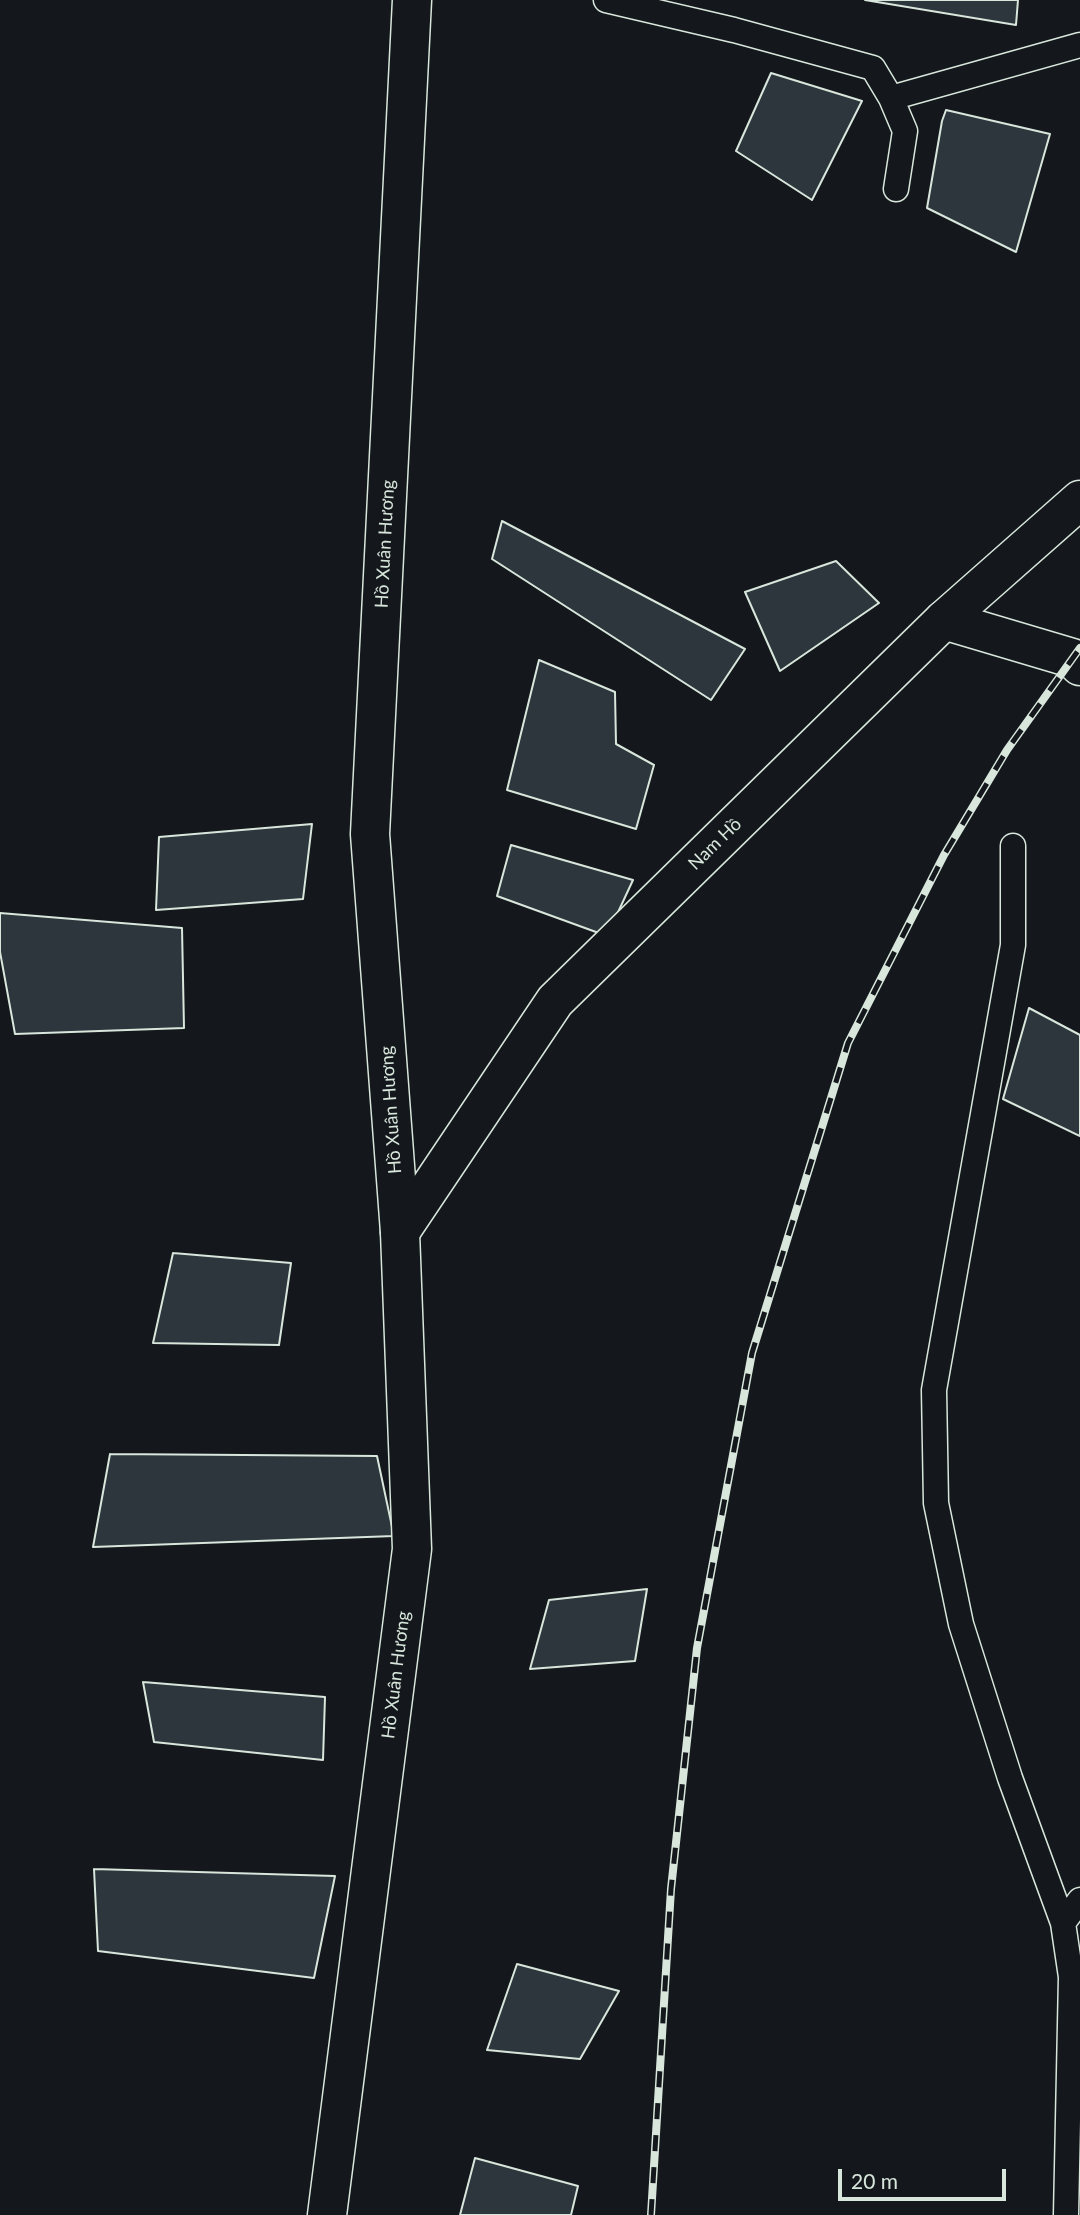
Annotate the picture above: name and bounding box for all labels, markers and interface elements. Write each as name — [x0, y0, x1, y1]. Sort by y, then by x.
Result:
street label: Hồ Xuân Hương — [371, 479, 399, 609]
street label: Nam Hồ — [684, 813, 746, 875]
street label: Hồ Xuân Hương — [376, 1045, 406, 1175]
street label: Hồ Xuân Hương — [377, 1610, 415, 1740]
scale bar — [842, 2156, 1010, 2200]
text: 20 m — [851, 2168, 898, 2193]

